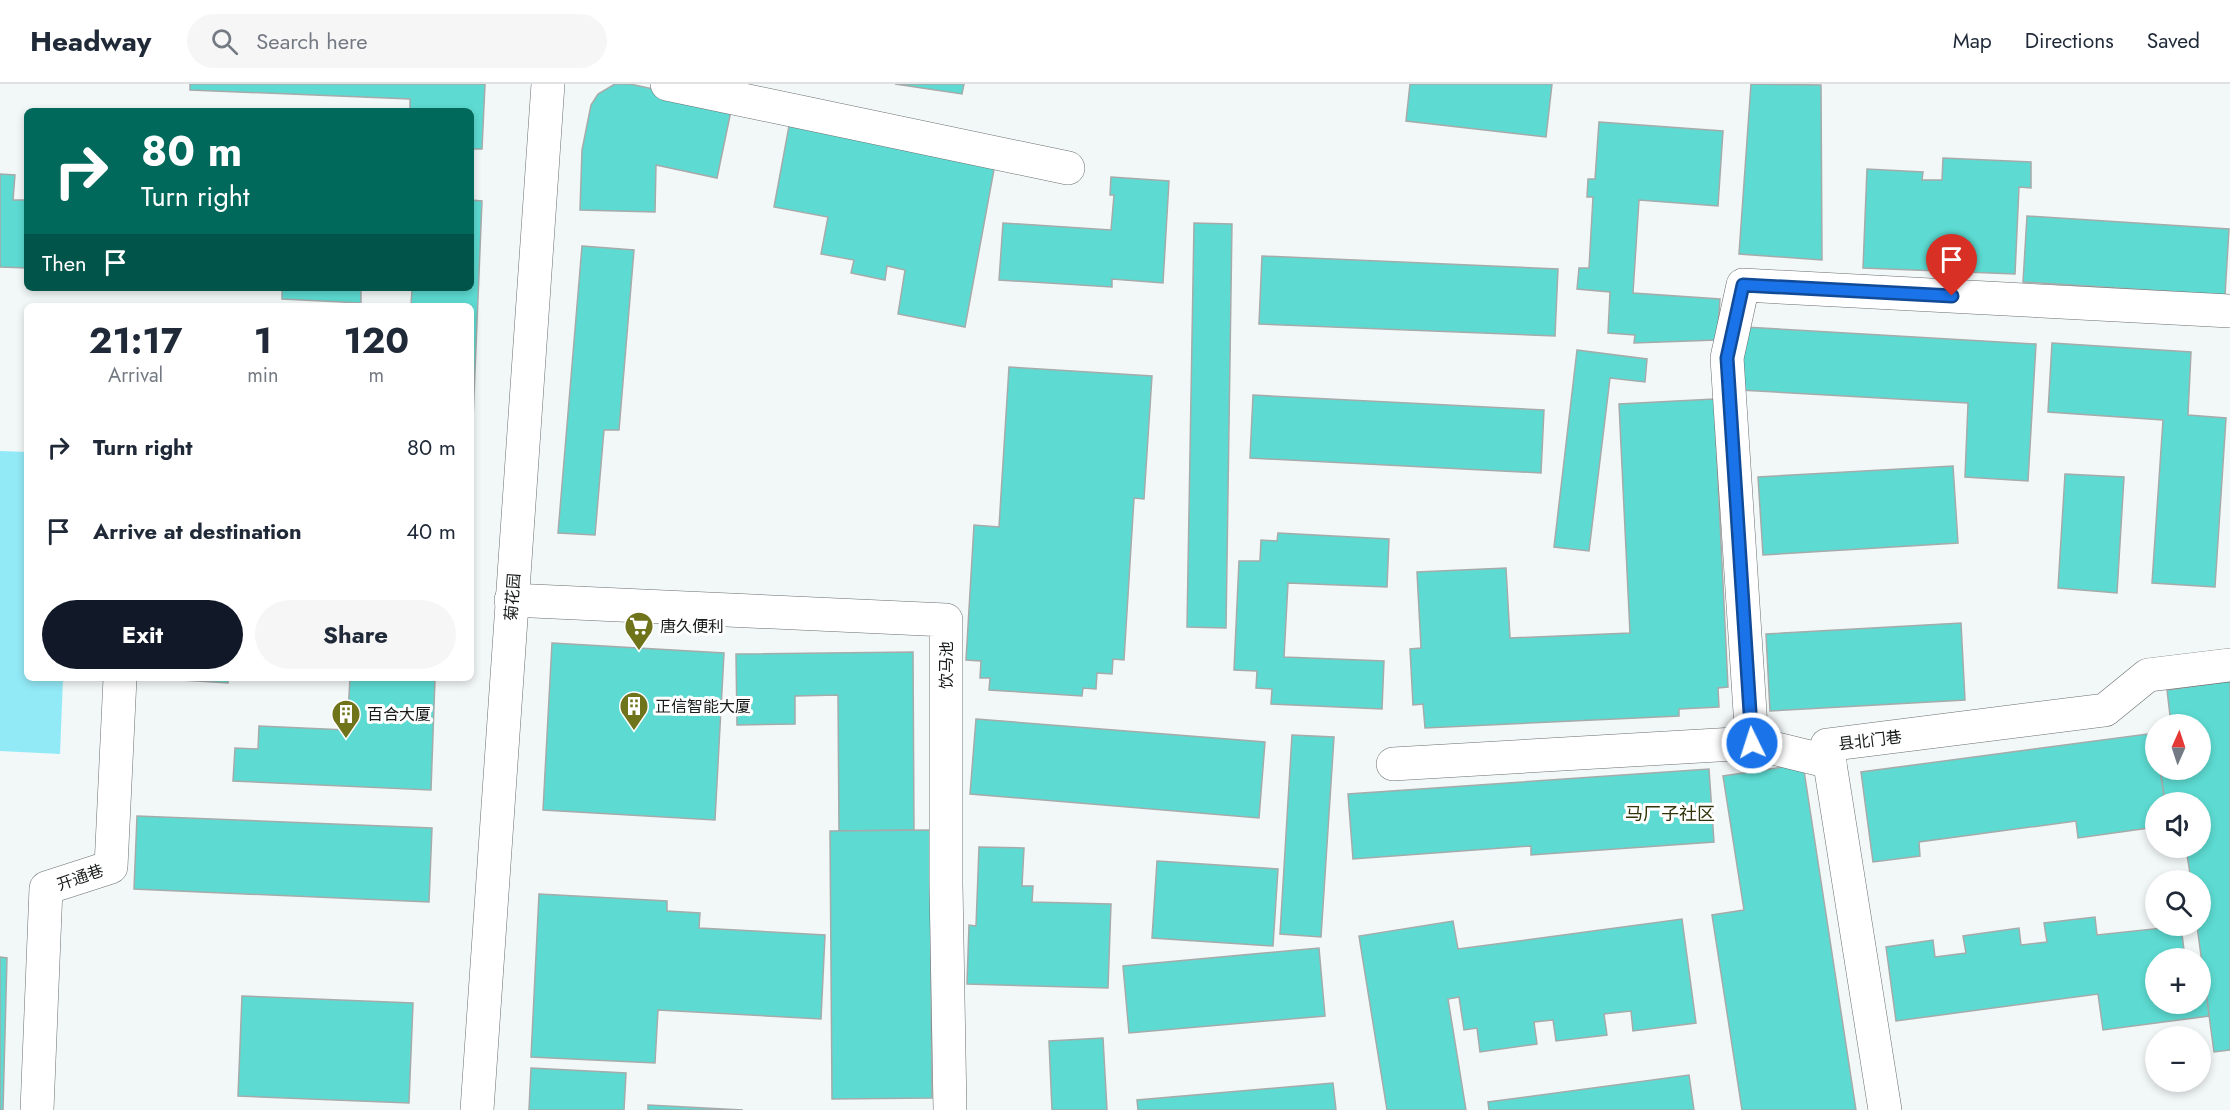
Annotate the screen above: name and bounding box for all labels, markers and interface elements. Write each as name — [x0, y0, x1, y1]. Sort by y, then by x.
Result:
search box — [187, 14, 607, 68]
text: Headway — [30, 21, 151, 62]
icon: search — [208, 25, 241, 58]
text: Search here — [256, 25, 368, 57]
text: Map — [1953, 26, 1992, 56]
text: Directions — [2025, 26, 2114, 56]
text: Saved — [2147, 26, 2200, 56]
text: 80 m — [141, 121, 242, 182]
icon: right — [42, 132, 120, 210]
text: Turn right — [141, 177, 249, 216]
pin — [1926, 234, 1977, 296]
icon: arrive — [1935, 243, 1968, 276]
icon: arrive — [99, 246, 132, 279]
text: Then — [42, 247, 87, 279]
text: 21:17 — [89, 314, 182, 366]
text: 1 — [254, 314, 272, 366]
text: 120 — [343, 314, 409, 366]
text: Arrival — [108, 361, 163, 390]
text: min — [247, 361, 279, 390]
text: m — [368, 361, 384, 390]
icon: right — [42, 431, 75, 464]
text: Turn right — [93, 431, 193, 463]
text: 80 m — [407, 431, 456, 463]
icon: arrive — [42, 515, 75, 548]
text: Arrive at destination — [93, 515, 302, 547]
text: 40 m — [406, 515, 456, 547]
street label: 菊花园 — [499, 572, 526, 622]
button: Exit — [42, 600, 243, 669]
button: Share — [255, 600, 456, 669]
supermarket icon: 唐久便利 — [623, 610, 655, 652]
place label: 唐久便利 — [660, 615, 724, 638]
street label: 饮马池 — [935, 641, 958, 689]
building icon: 正信智能大厦 — [618, 690, 650, 732]
place label: 正信智能大厦 — [655, 695, 751, 718]
building icon: 百合大厦 — [330, 698, 362, 740]
place label: 百合大厦 — [367, 703, 431, 726]
position arrow — [1720, 711, 1784, 775]
north arrow — [2145, 714, 2211, 780]
map controls — [2145, 714, 2211, 1092]
street label: 县北门巷 — [1837, 725, 1903, 756]
button: sound — [2145, 792, 2211, 858]
district label: 马厂子社区 — [1625, 801, 1715, 827]
street label: 开通巷 — [54, 859, 107, 896]
button: search — [2145, 870, 2211, 936]
button: + — [2145, 948, 2211, 1014]
button: − — [2145, 1026, 2211, 1092]

